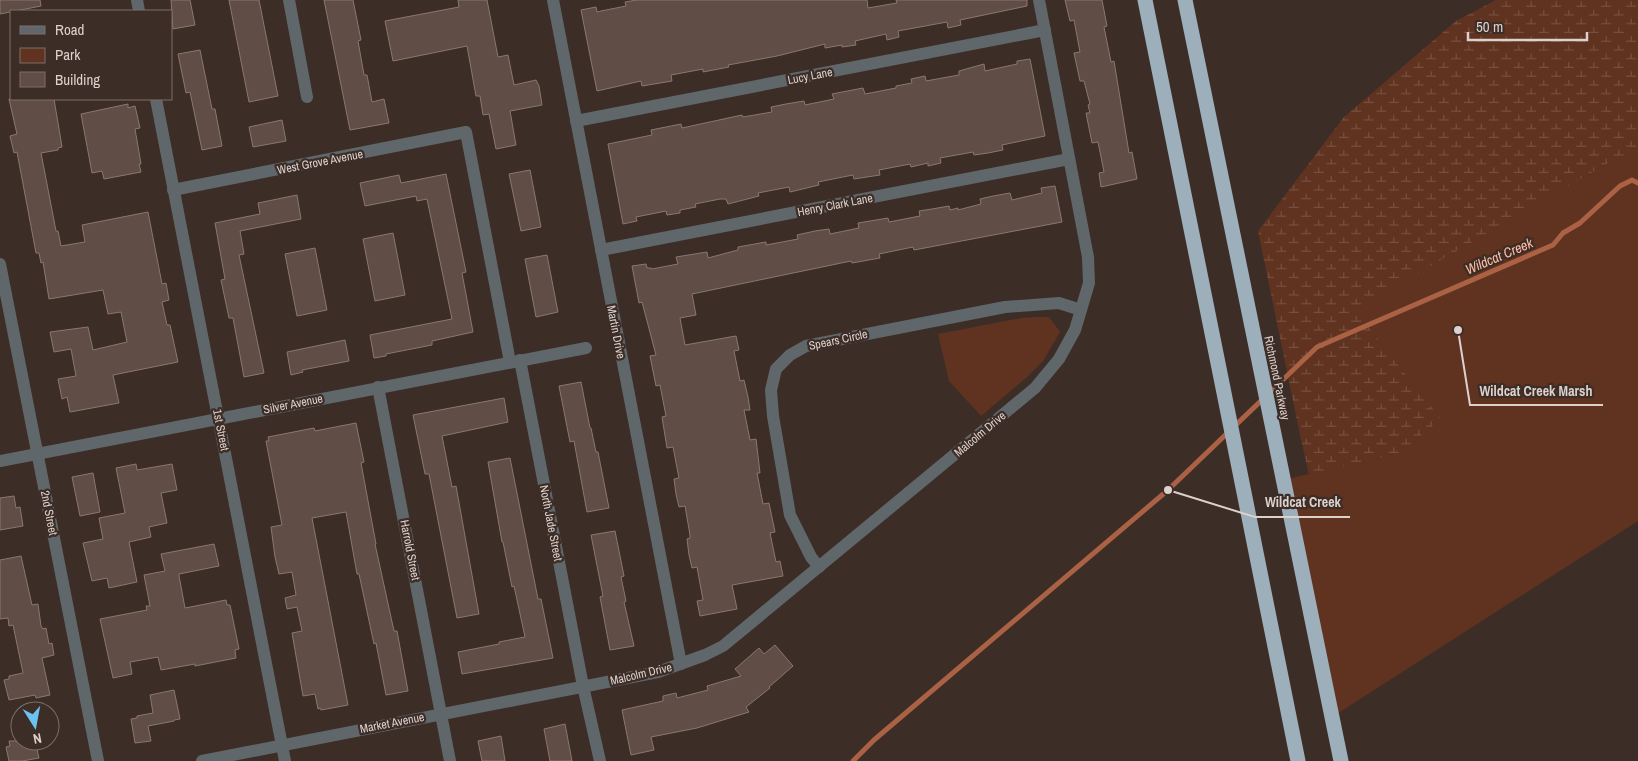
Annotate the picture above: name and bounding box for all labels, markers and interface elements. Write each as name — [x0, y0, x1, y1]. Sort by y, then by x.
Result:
legend — [10, 10, 172, 100]
scale bar — [1468, 10, 1587, 42]
text: 50 m — [1476, 16, 1503, 37]
text: Road — [55, 19, 84, 40]
text: Park — [55, 44, 81, 65]
street label: Lucy Lane — [786, 64, 834, 88]
text: Building — [55, 69, 100, 90]
street label: West Grove Avenue — [276, 146, 364, 178]
street label: Henry Clark Lane — [796, 190, 874, 220]
water label: Wildcat Creek — [1462, 233, 1537, 278]
street label: Martin Drive — [603, 304, 629, 360]
street label: Spears Circle — [807, 326, 869, 354]
street label: Richmond Parkway — [1260, 335, 1294, 421]
callout: Wildcat Creek Marsh — [1470, 376, 1603, 405]
text: Wildcat Creek Marsh — [1480, 382, 1592, 400]
street label: Silver Avenue — [262, 390, 324, 418]
street label: 1st Street — [209, 408, 233, 452]
street label: Malcolm Drive — [951, 408, 1009, 460]
street label: North Jade Street — [536, 484, 566, 563]
callout: Wildcat Creek — [1255, 488, 1350, 517]
street label: 2nd Street — [37, 489, 61, 537]
text: Wildcat Creek — [1265, 493, 1342, 511]
street label: Harrold Street — [396, 518, 424, 582]
street label: Malcolm Drive — [609, 659, 673, 689]
north arrow — [10, 701, 60, 751]
street label: Market Avenue — [358, 709, 426, 737]
text: N — [32, 729, 43, 748]

